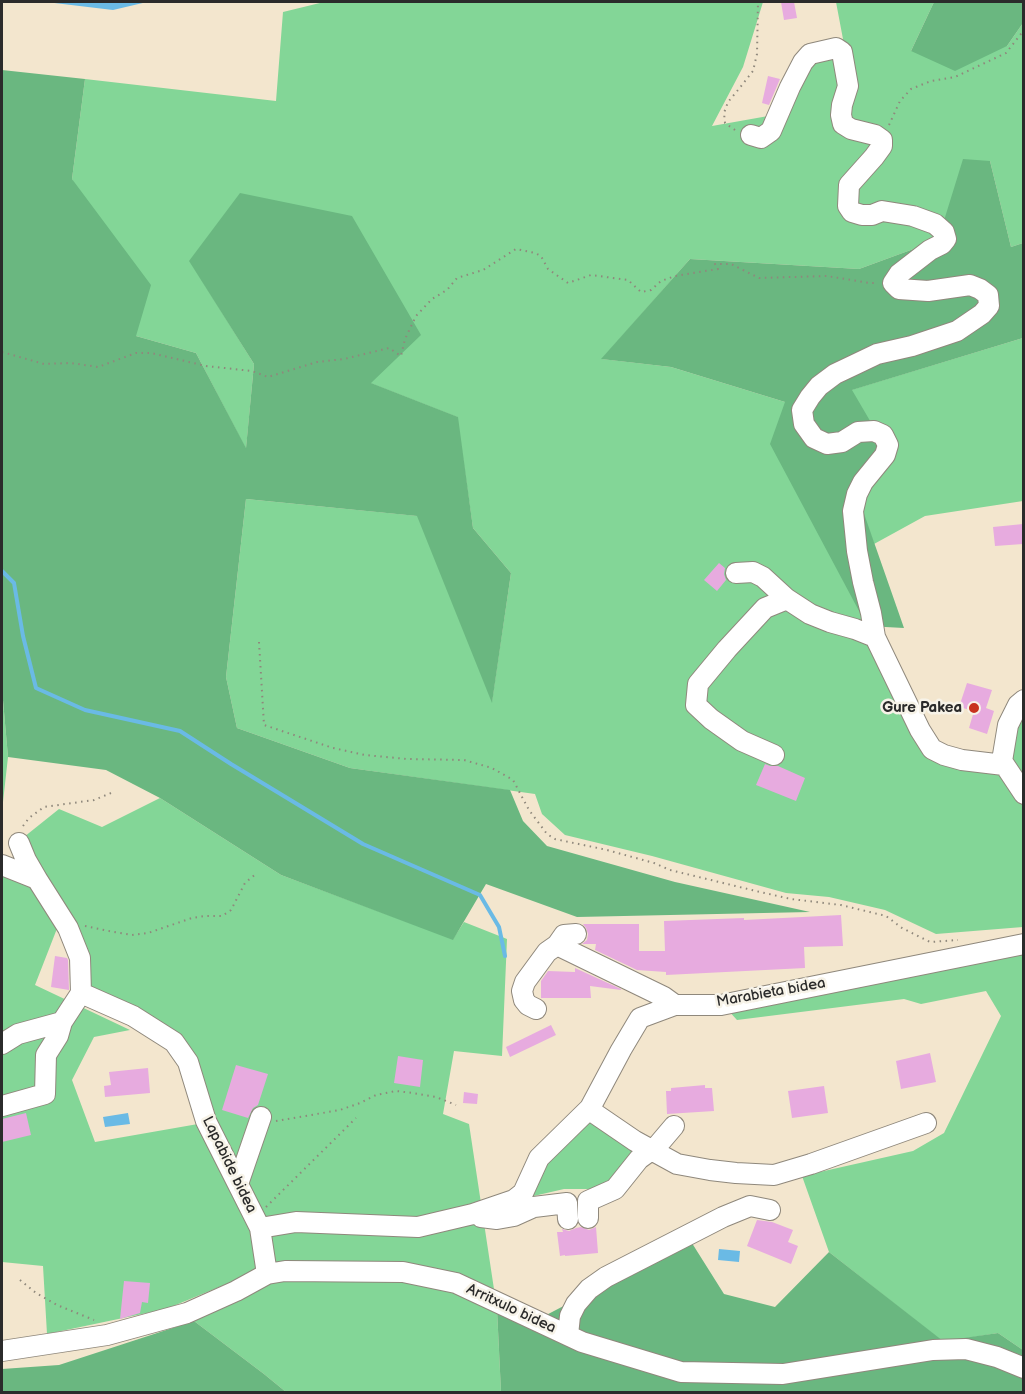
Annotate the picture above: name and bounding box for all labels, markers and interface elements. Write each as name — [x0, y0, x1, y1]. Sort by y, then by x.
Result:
place label: Gure Pakea — [882, 699, 962, 717]
marker: Gure Pakea — [967, 701, 981, 715]
street label: Marabieta bidea — [715, 975, 827, 1011]
street label: Lapabide bidea — [198, 1114, 260, 1216]
street label: Arritxulo bidea — [463, 1280, 559, 1338]

